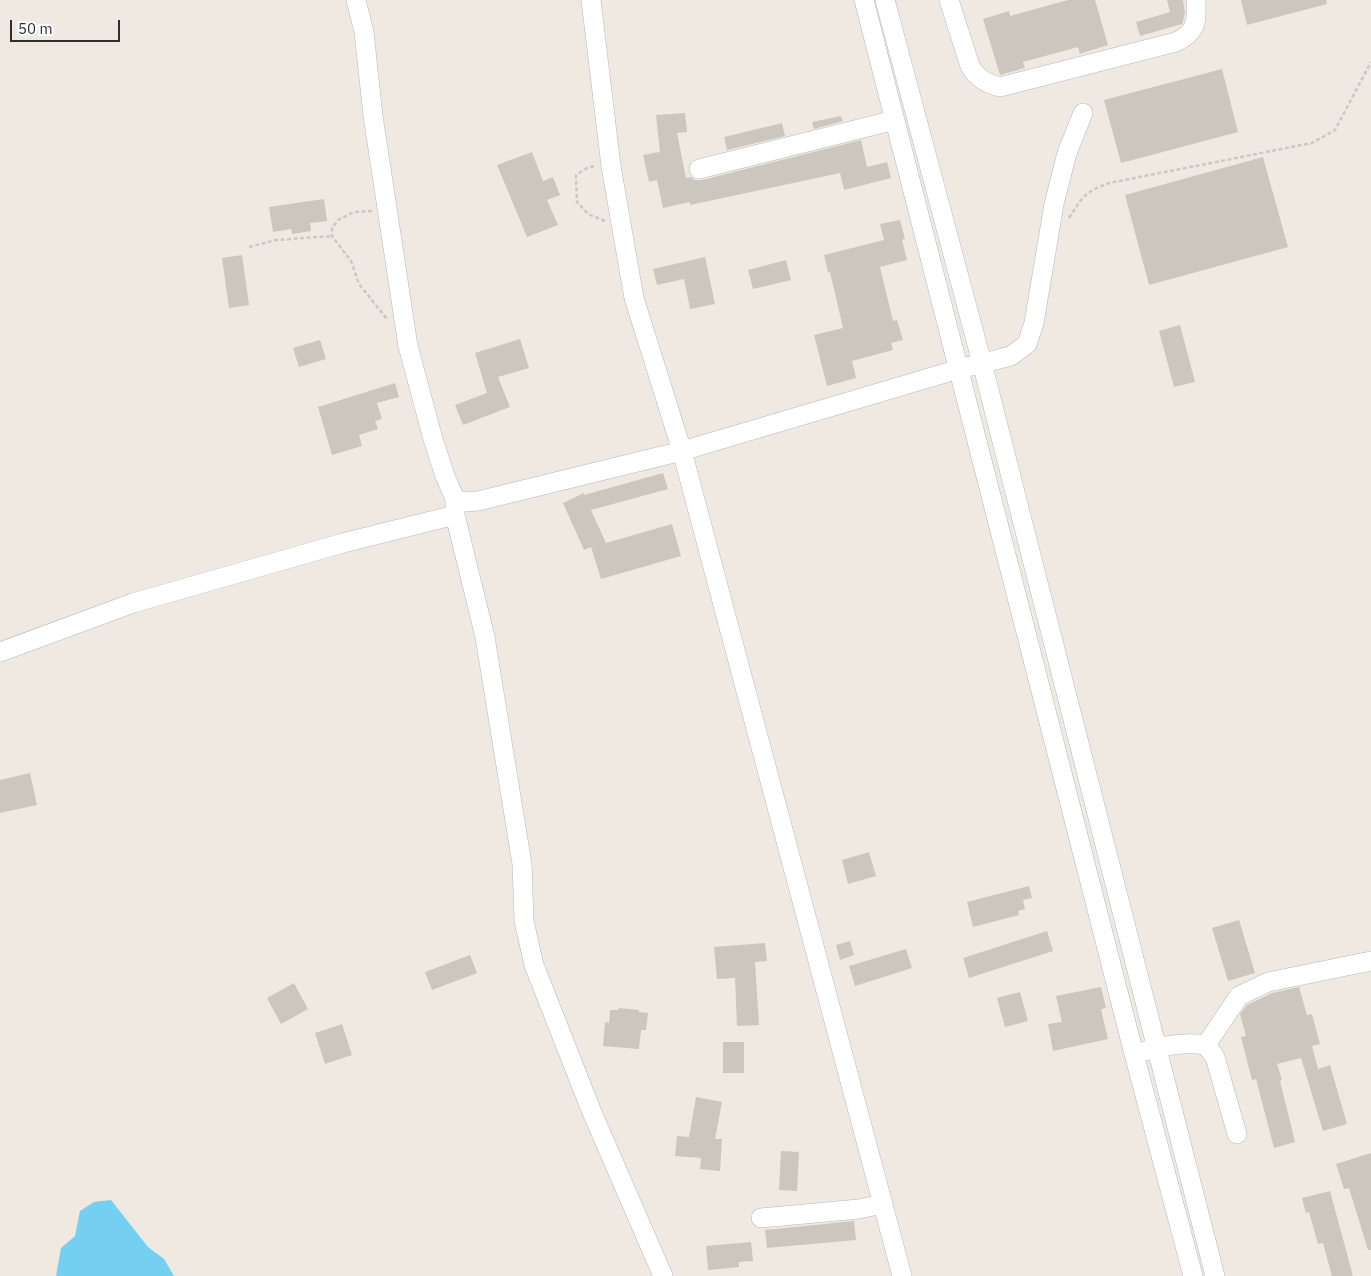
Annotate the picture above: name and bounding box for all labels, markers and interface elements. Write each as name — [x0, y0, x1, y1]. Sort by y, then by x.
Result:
scale bar — [12, 10, 122, 42]
text: 50 m — [18, 19, 53, 38]

